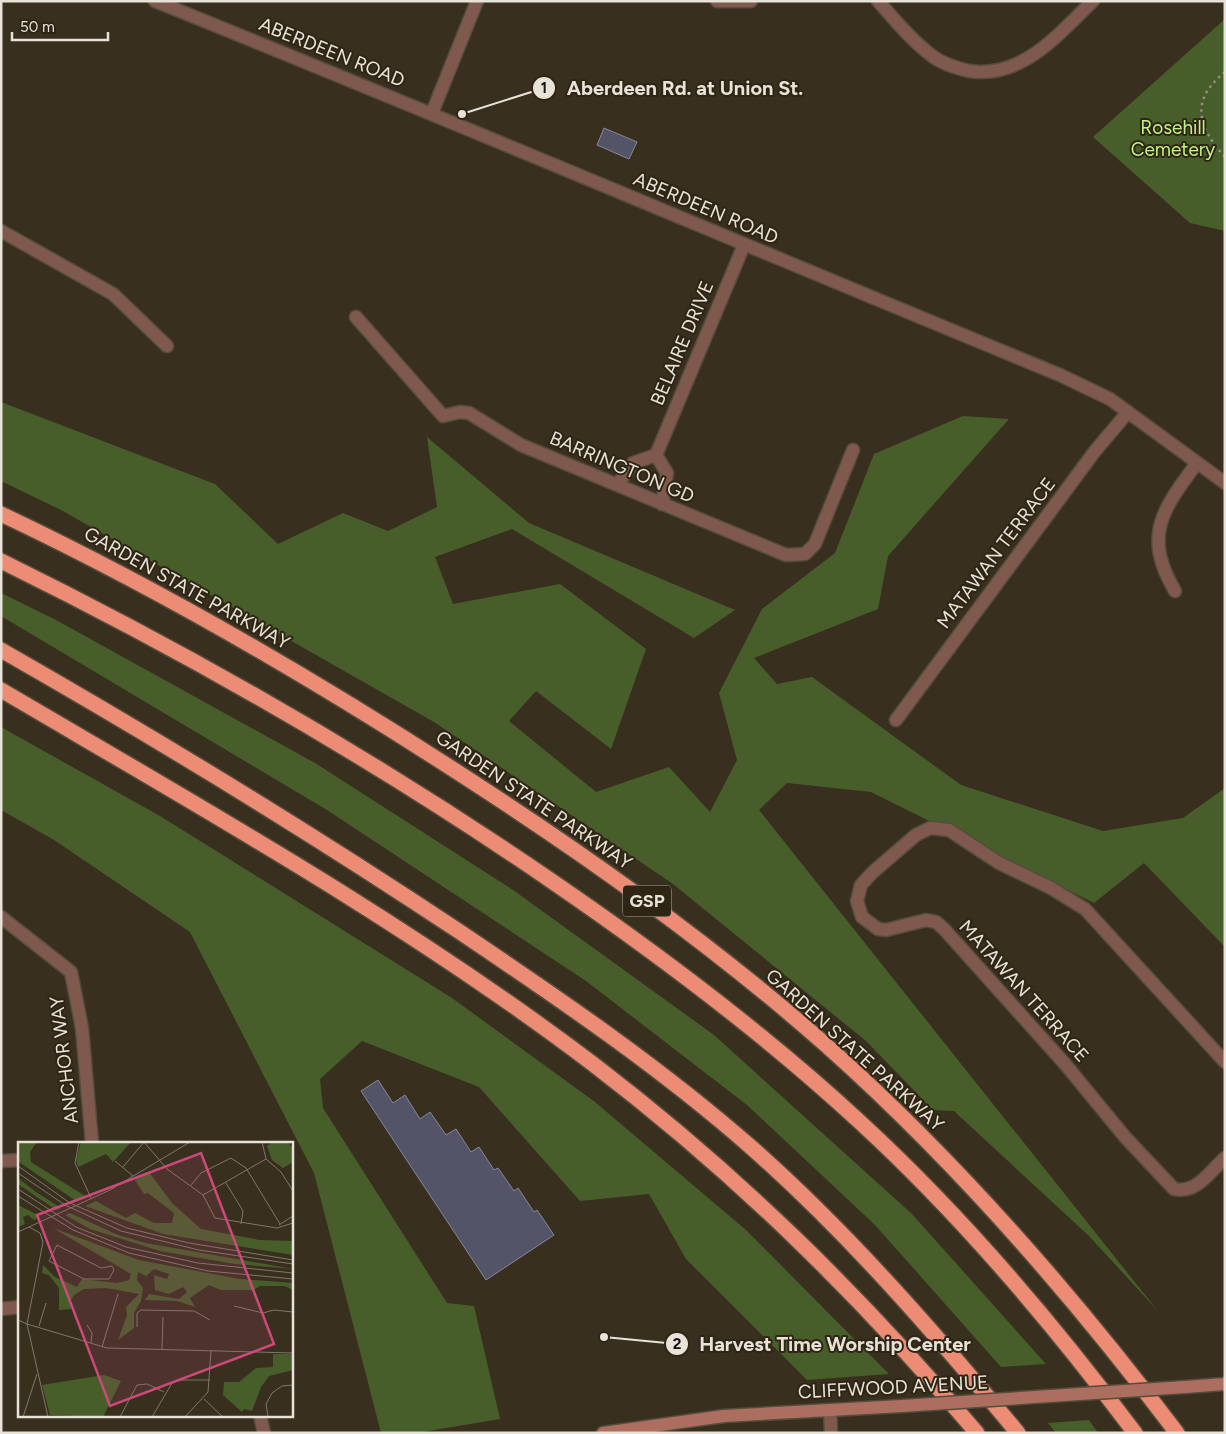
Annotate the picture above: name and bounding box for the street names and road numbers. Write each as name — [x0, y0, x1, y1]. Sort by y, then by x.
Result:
street label: ABERDEEN ROAD — [256, 12, 408, 92]
street label: ABERDEEN ROAD — [630, 167, 782, 249]
street label: BELAIRE DRIVE — [645, 277, 719, 409]
street label: BARRINGTON GD — [546, 426, 698, 508]
street label: MATAWAN TERRACE — [932, 473, 1060, 633]
street label: GARDEN STATE PARKWAY — [80, 522, 294, 654]
street label: GARDEN STATE PARKWAY — [431, 726, 637, 875]
road number: GSP — [623, 886, 671, 916]
street label: MATAWAN TERRACE — [954, 915, 1094, 1067]
street label: GARDEN STATE PARKWAY — [761, 964, 949, 1136]
street label: ANCHOR WAY — [45, 994, 83, 1125]
street label: CLIFFWOOD AVENUE — [797, 1371, 989, 1403]

